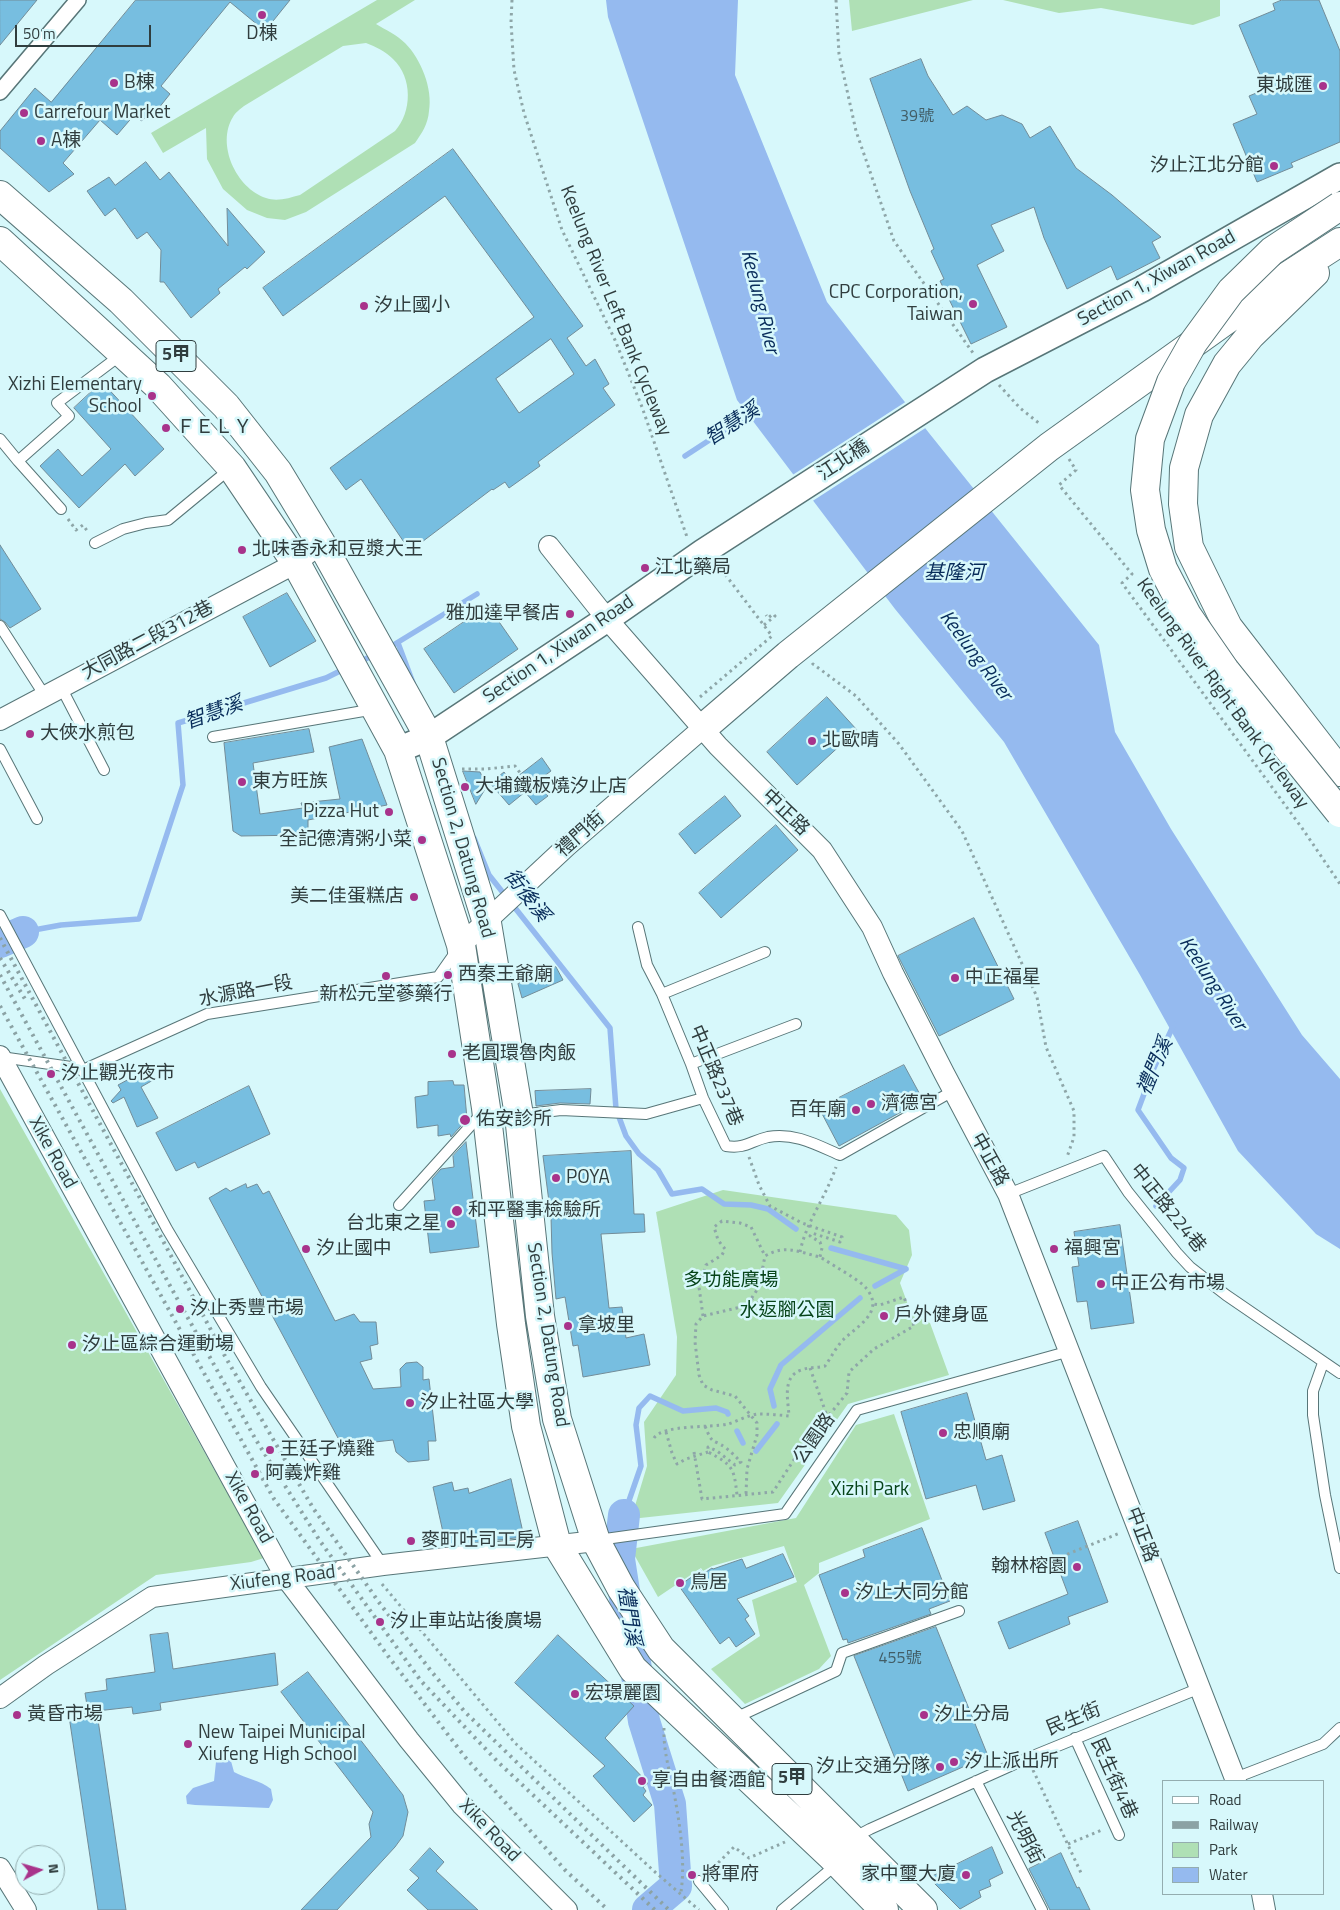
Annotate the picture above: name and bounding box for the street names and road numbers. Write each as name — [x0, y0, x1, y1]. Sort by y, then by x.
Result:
street label: Keelung River Left Bank Cycleway — [554, 182, 676, 440]
street label: Section 1, Xiwan Road — [1074, 226, 1240, 332]
road number: 5甲 — [156, 341, 196, 372]
street label: 江北橋 — [814, 436, 874, 486]
street label: Keelung River Right Bank Cycleway — [1131, 574, 1313, 814]
street label: Section 1, Xiwan Road — [479, 591, 639, 709]
street label: 大同路二段312巷 — [78, 597, 218, 685]
street label: Section 2, Datung Road — [425, 755, 499, 941]
street label: 中正路 — [757, 785, 813, 841]
street label: 禮門街 — [552, 807, 610, 863]
street label: 水源路一段 — [197, 972, 295, 1012]
street label: 中正路237巷 — [683, 1022, 747, 1130]
street label: Xike Road — [23, 1113, 81, 1193]
street label: 中正路 — [965, 1130, 1013, 1190]
street label: 中正路224巷 — [1124, 1160, 1210, 1258]
street label: Section 2, Datung Road — [521, 1241, 573, 1429]
street label: 公園路 — [789, 1409, 841, 1469]
street label: Xike Road — [219, 1468, 277, 1548]
street label: 中正路 — [1120, 1504, 1162, 1566]
street label: Xiufeng Road — [229, 1561, 337, 1597]
street label: 民生街 — [1043, 1699, 1105, 1741]
street label: 民生街4巷 — [1085, 1735, 1141, 1823]
road number: 5甲 — [772, 1764, 812, 1795]
street label: Xike Road — [454, 1795, 524, 1867]
street label: 光明街 — [1001, 1807, 1047, 1869]

